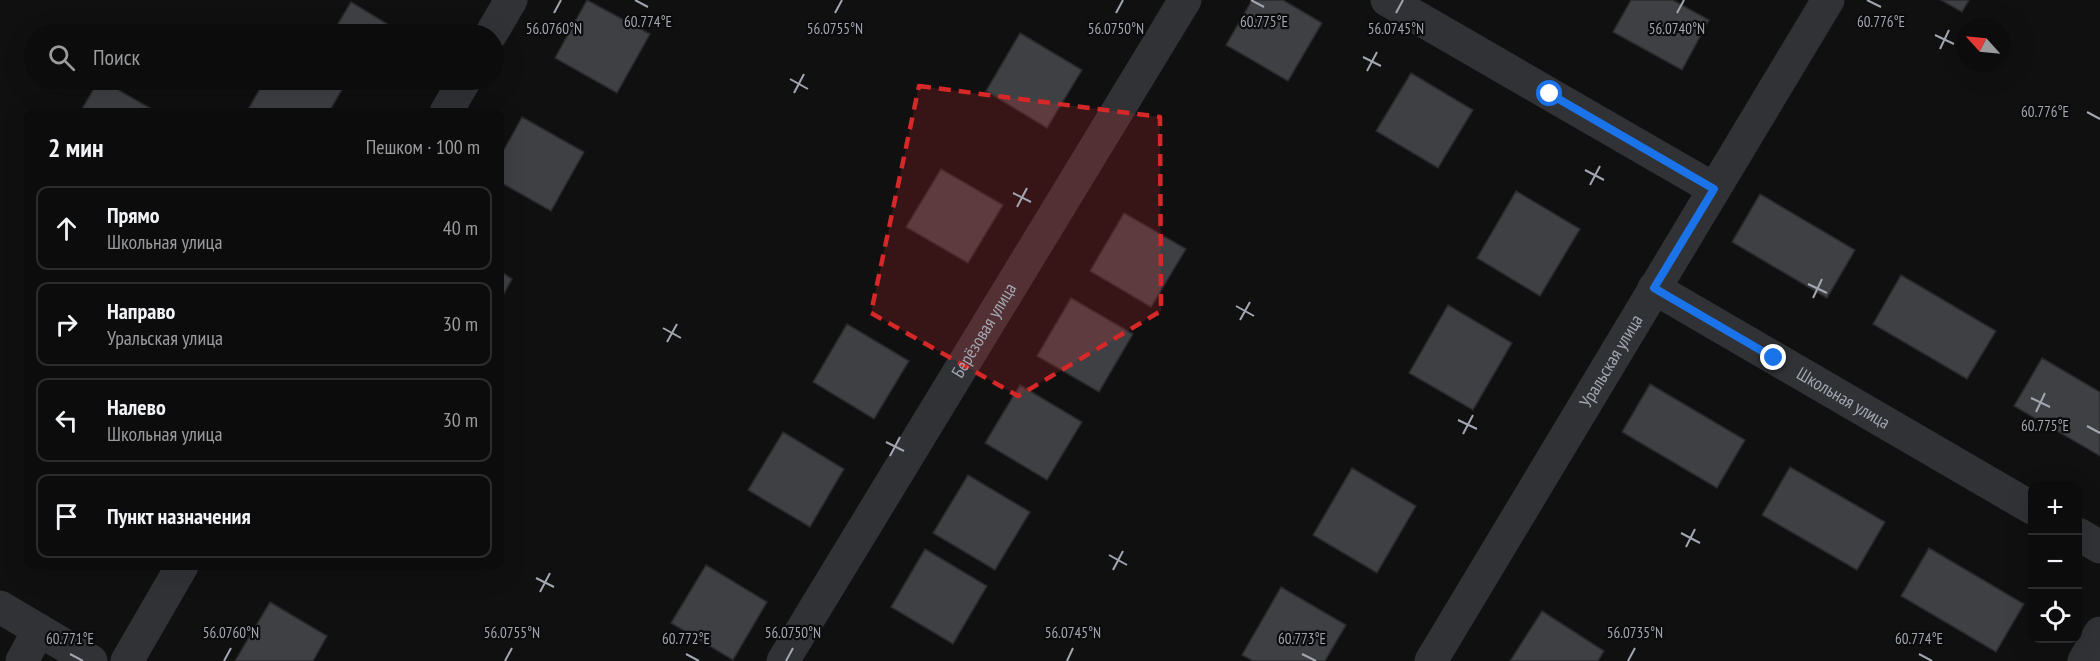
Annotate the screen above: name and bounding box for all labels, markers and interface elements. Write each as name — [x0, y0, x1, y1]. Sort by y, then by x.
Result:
text: 60.774°E — [624, 12, 672, 31]
text: 60.775°E — [1240, 12, 1288, 31]
text: 60.776°E — [1857, 12, 1905, 31]
north arrow — [1956, 18, 2010, 72]
text: 56.0760°N — [526, 19, 582, 38]
text: 56.0755°N — [807, 19, 863, 38]
text: 56.0750°N — [1088, 19, 1144, 38]
text: 56.0745°N — [1368, 19, 1424, 38]
text: 56.0740°N — [1649, 19, 1705, 38]
search box — [24, 24, 504, 90]
icon: search — [45, 41, 78, 74]
text: Поиск — [93, 43, 140, 71]
route start — [1536, 80, 1562, 106]
text: 60.776°E — [2021, 102, 2069, 121]
text: 2 мин — [48, 131, 103, 164]
text: Пешком · 100 m — [366, 134, 480, 160]
text: Прямо — [107, 201, 160, 229]
icon: ahead — [50, 212, 83, 245]
text: 40 m — [443, 215, 478, 241]
text: Школьная улица — [107, 229, 222, 255]
street label: Берёзовая улица — [946, 278, 1021, 382]
text: Направо — [107, 297, 175, 325]
icon: right — [50, 308, 83, 341]
street label: Уральская улица — [1574, 310, 1648, 411]
text: 30 m — [443, 311, 478, 337]
text: Уральская улица — [107, 325, 223, 351]
route end — [1760, 344, 1786, 370]
street label: Школьная улица — [1793, 362, 1894, 434]
text: Налево — [107, 393, 166, 421]
icon: left — [50, 404, 83, 437]
text: 30 m — [443, 407, 478, 433]
text: 60.775°E — [2021, 416, 2069, 435]
text: Школьная улица — [107, 421, 222, 447]
map controls — [2028, 481, 2082, 643]
button: + — [2028, 481, 2082, 535]
icon: arrive — [50, 500, 83, 533]
text: Пункт назначения — [107, 502, 251, 530]
button: − — [2028, 535, 2082, 589]
button: locate — [2028, 589, 2082, 643]
text: 56.0760°N — [203, 623, 259, 642]
text: 56.0755°N — [484, 623, 540, 642]
text: 56.0750°N — [765, 623, 821, 642]
text: 56.0745°N — [1045, 623, 1101, 642]
text: 56.0735°N — [1607, 623, 1663, 642]
text: 60.771°E — [46, 629, 94, 648]
text: 60.772°E — [662, 629, 710, 648]
text: 60.773°E — [1278, 629, 1326, 648]
text: 60.774°E — [1895, 629, 1943, 648]

